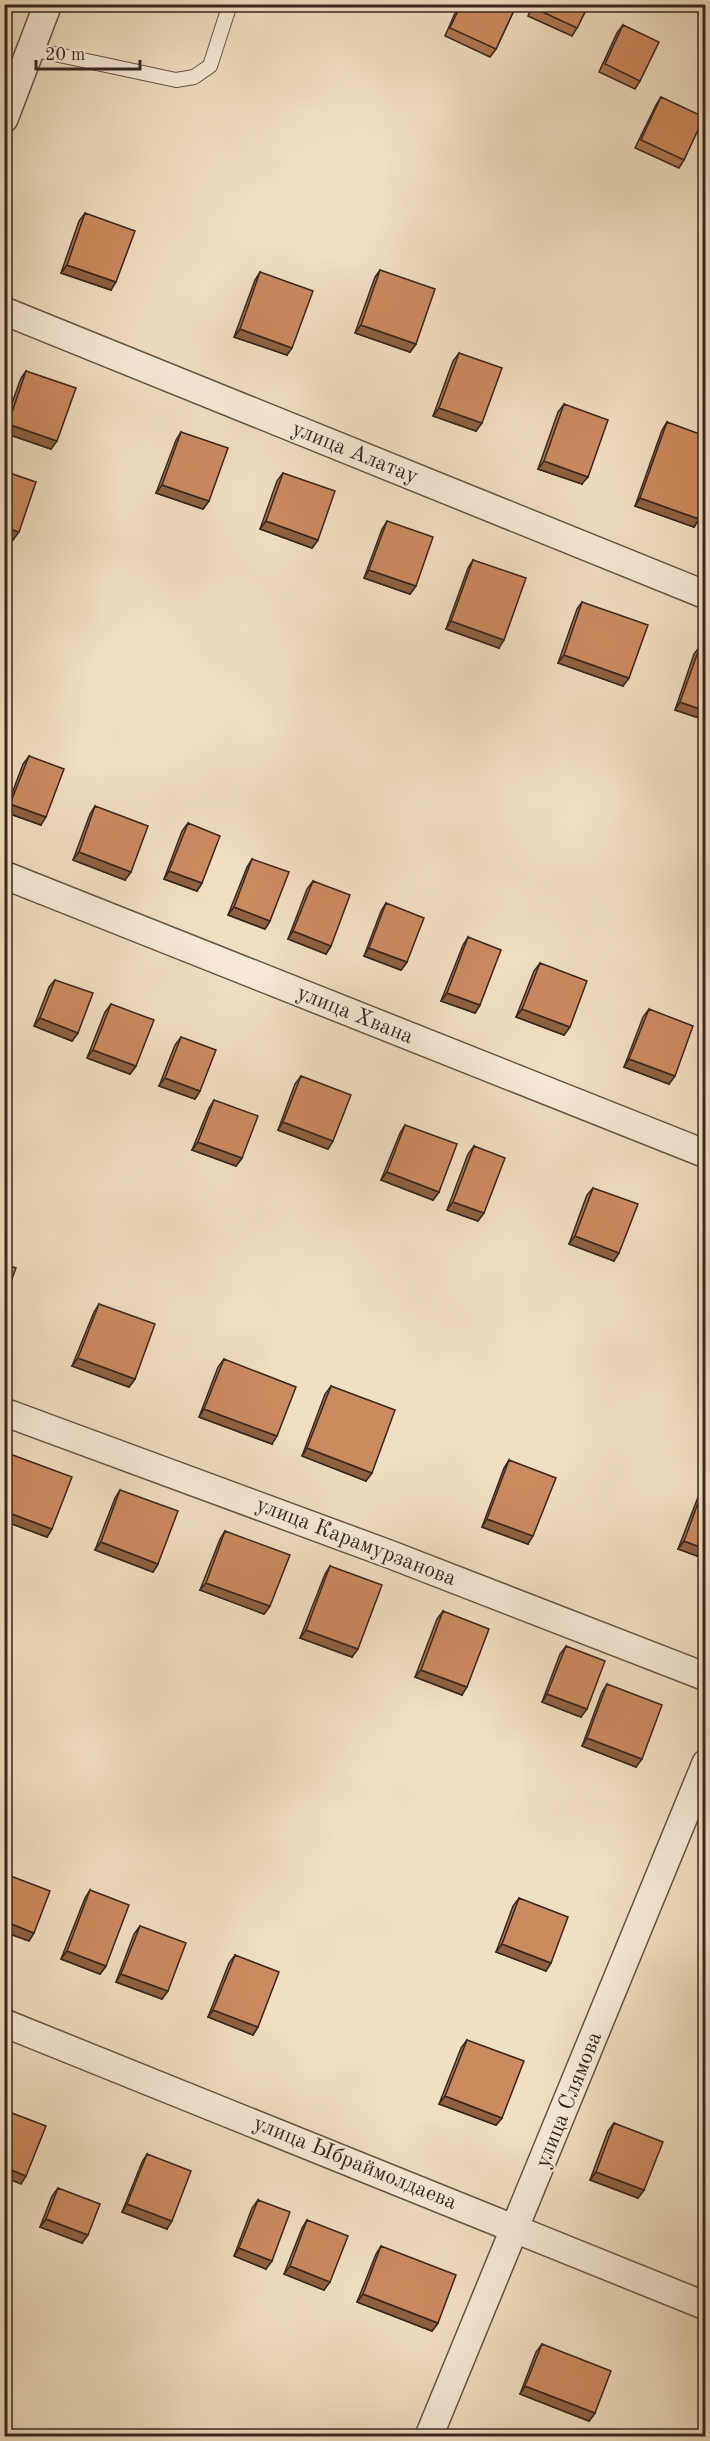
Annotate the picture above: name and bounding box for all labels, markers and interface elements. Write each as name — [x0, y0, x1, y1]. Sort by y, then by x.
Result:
scale bar — [36, 33, 140, 71]
text: 20 m — [45, 46, 85, 64]
street label: улица Алатау — [289, 418, 422, 488]
street label: улица Хвана — [294, 982, 416, 1048]
street label: улица Карамурзанова — [253, 1494, 459, 1590]
street label: улица Слямова — [532, 2029, 606, 2171]
street label: улица Ыбраймолдаева — [250, 2112, 460, 2214]

